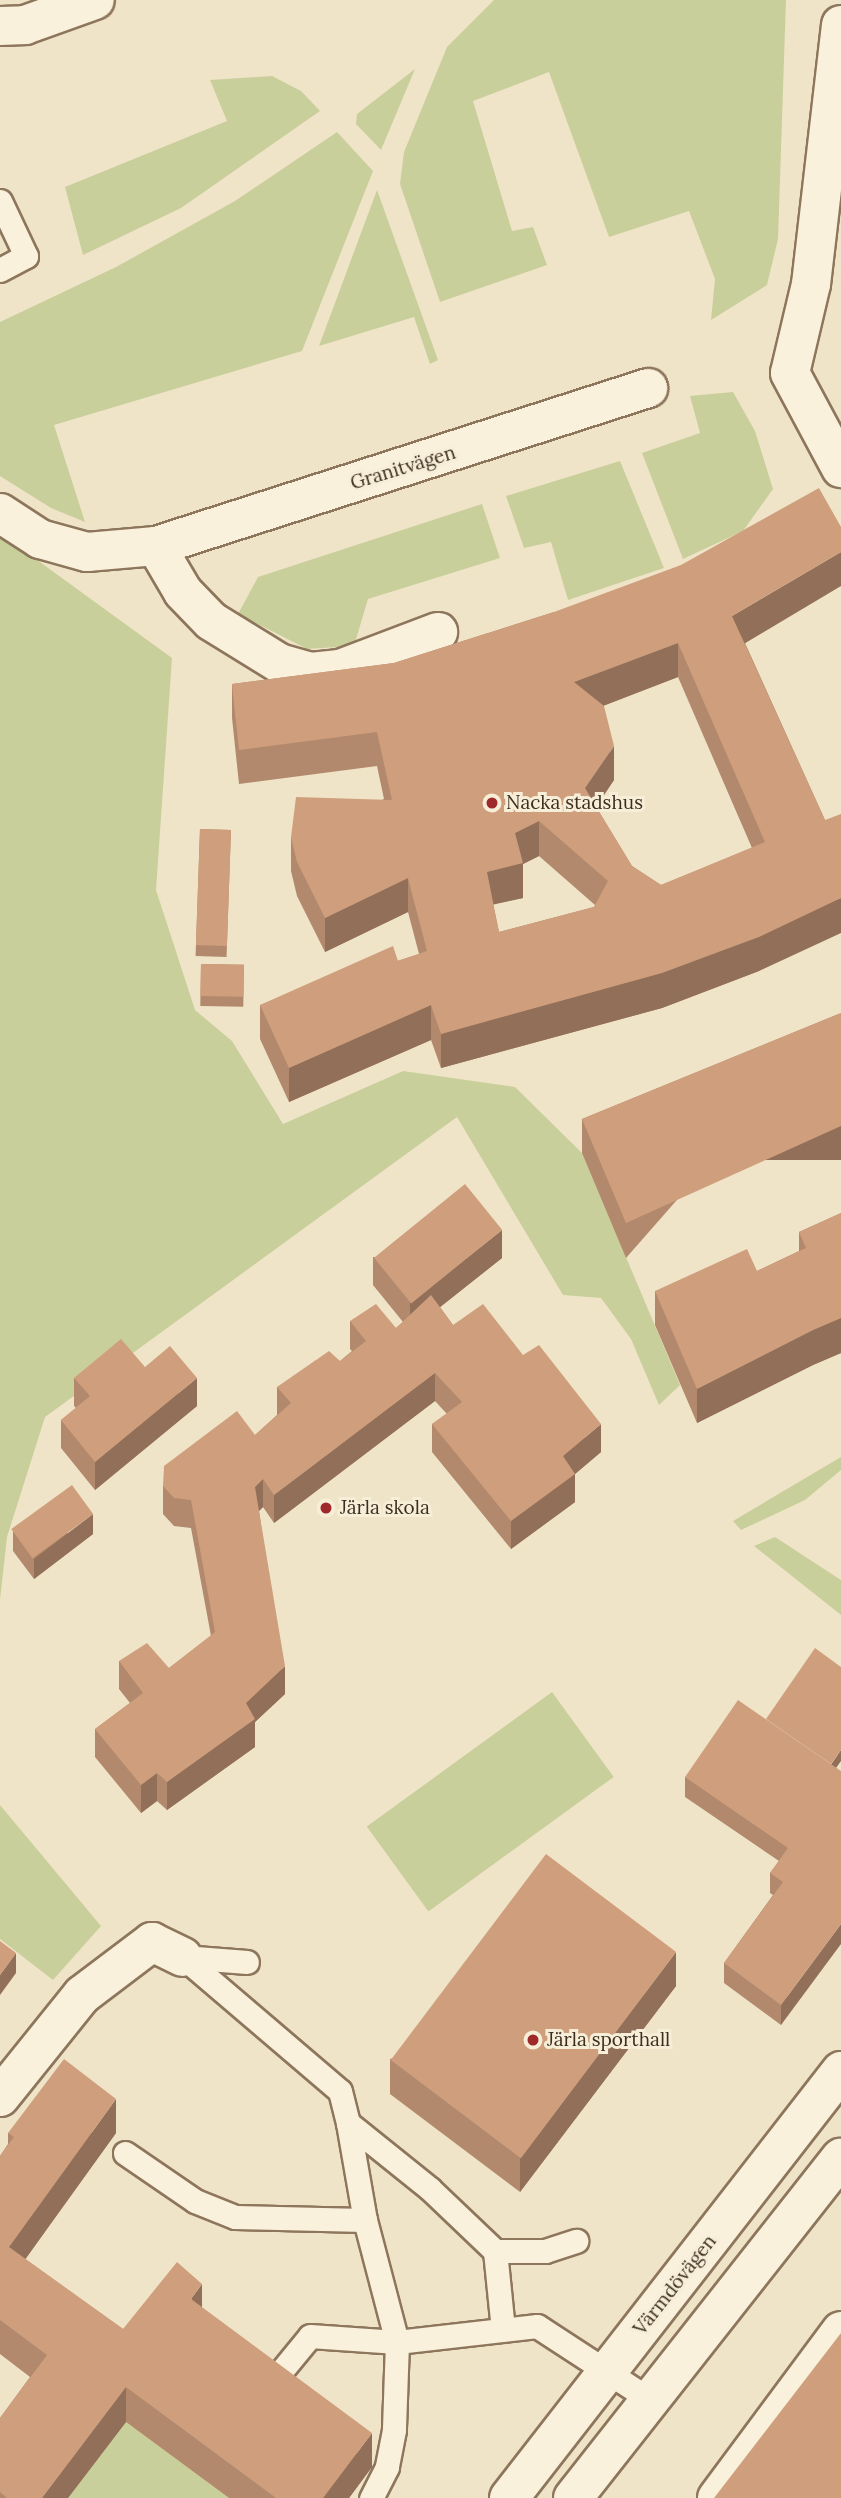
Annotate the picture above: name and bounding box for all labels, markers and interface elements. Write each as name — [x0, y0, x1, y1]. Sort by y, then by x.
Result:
street label: Granitvägen — [348, 441, 458, 495]
place label: Nacka stadshus — [506, 792, 643, 814]
marker: Nacka stadshus — [484, 795, 500, 811]
place label: Järla skola — [340, 1497, 430, 1519]
marker: Järla skola — [318, 1500, 334, 1516]
place label: Järla sporthall — [547, 2029, 670, 2051]
marker: Järla sporthall — [525, 2032, 541, 2048]
street label: Värmdövägen — [629, 2230, 721, 2340]

